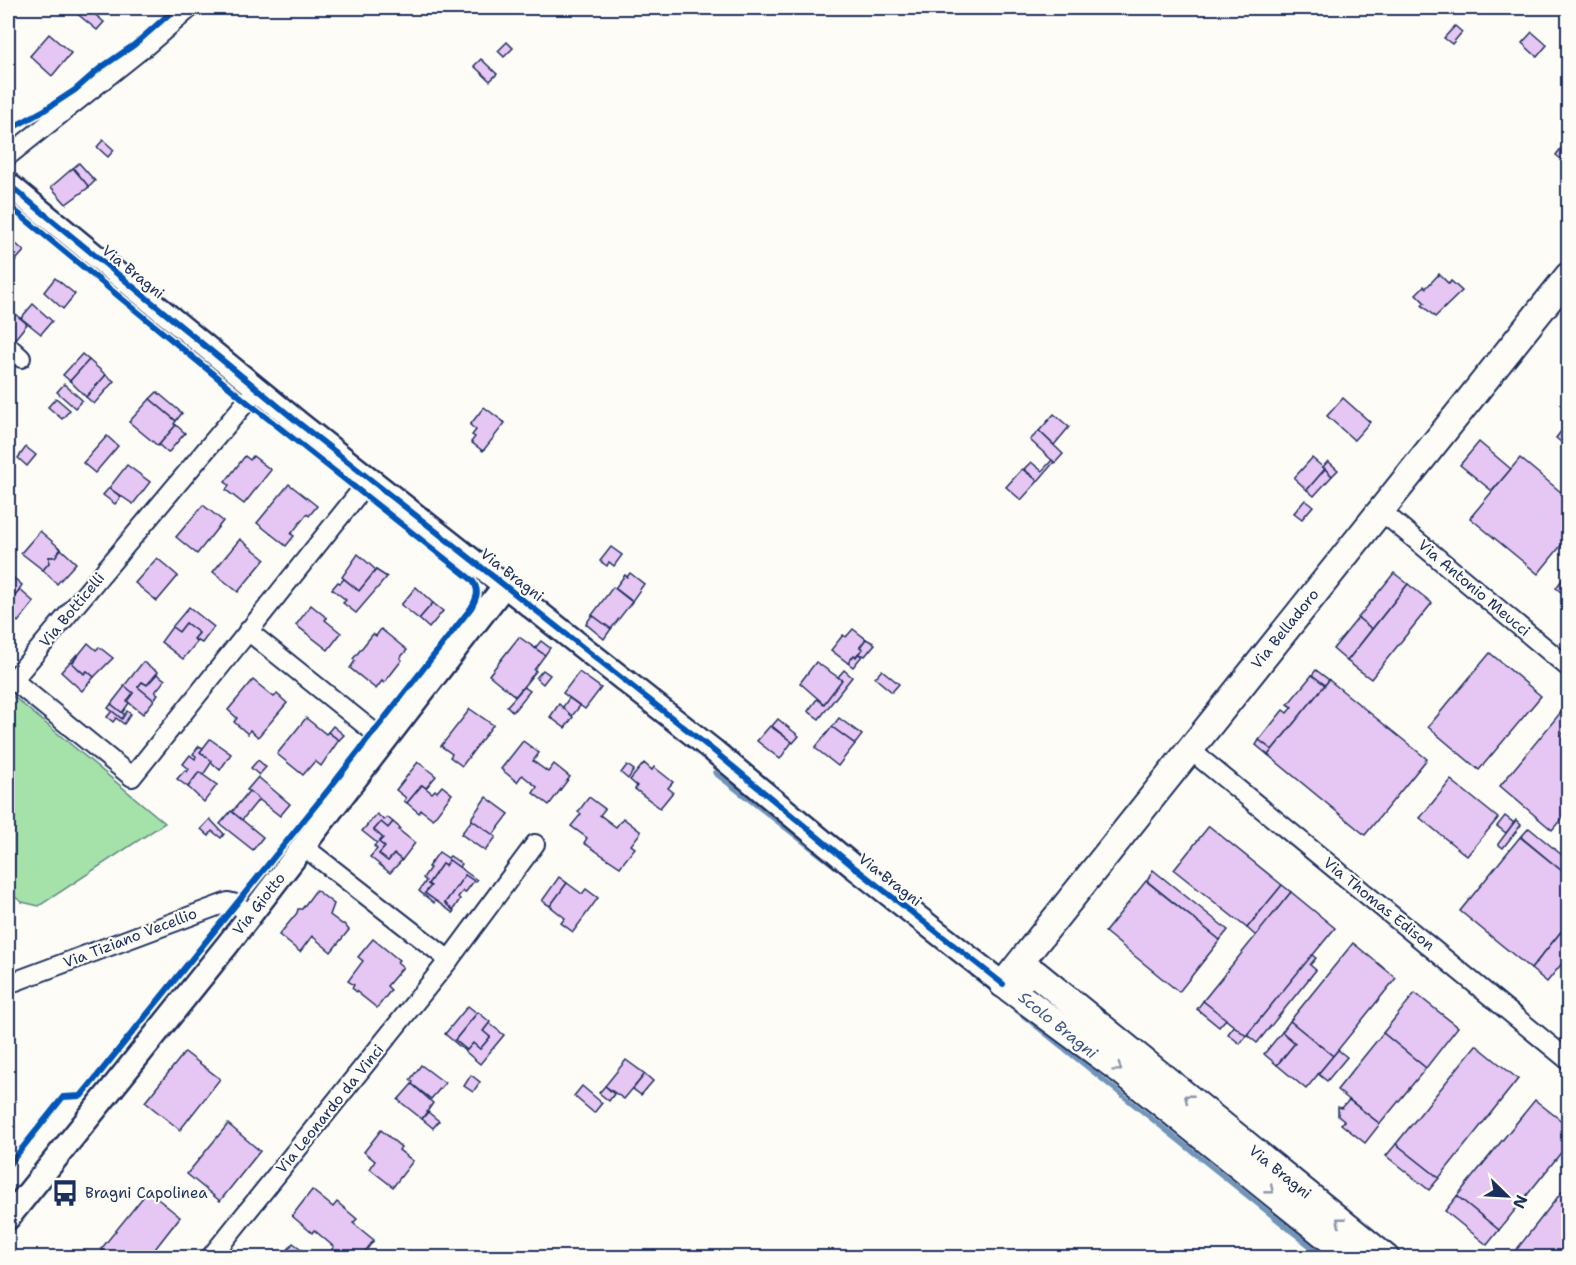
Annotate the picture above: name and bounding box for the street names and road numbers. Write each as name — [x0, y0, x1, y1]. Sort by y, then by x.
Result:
street label: Via Bragni — [98, 241, 168, 303]
street label: Via Antonio Meucci — [1414, 535, 1534, 641]
street label: Via Bragni — [476, 544, 548, 606]
street label: Via Botticelli — [35, 568, 109, 652]
street label: Via Belladoro — [1247, 585, 1323, 673]
street label: Via Bragni — [854, 849, 926, 911]
street label: Via Thomas Edison — [1319, 853, 1439, 955]
street label: Via Giotto — [228, 869, 290, 939]
street label: Via Tiziano Vecellio — [60, 903, 200, 973]
street label: Via Leonardo da Vinci — [272, 1040, 388, 1178]
street label: Via Bragni — [1245, 1141, 1315, 1203]

